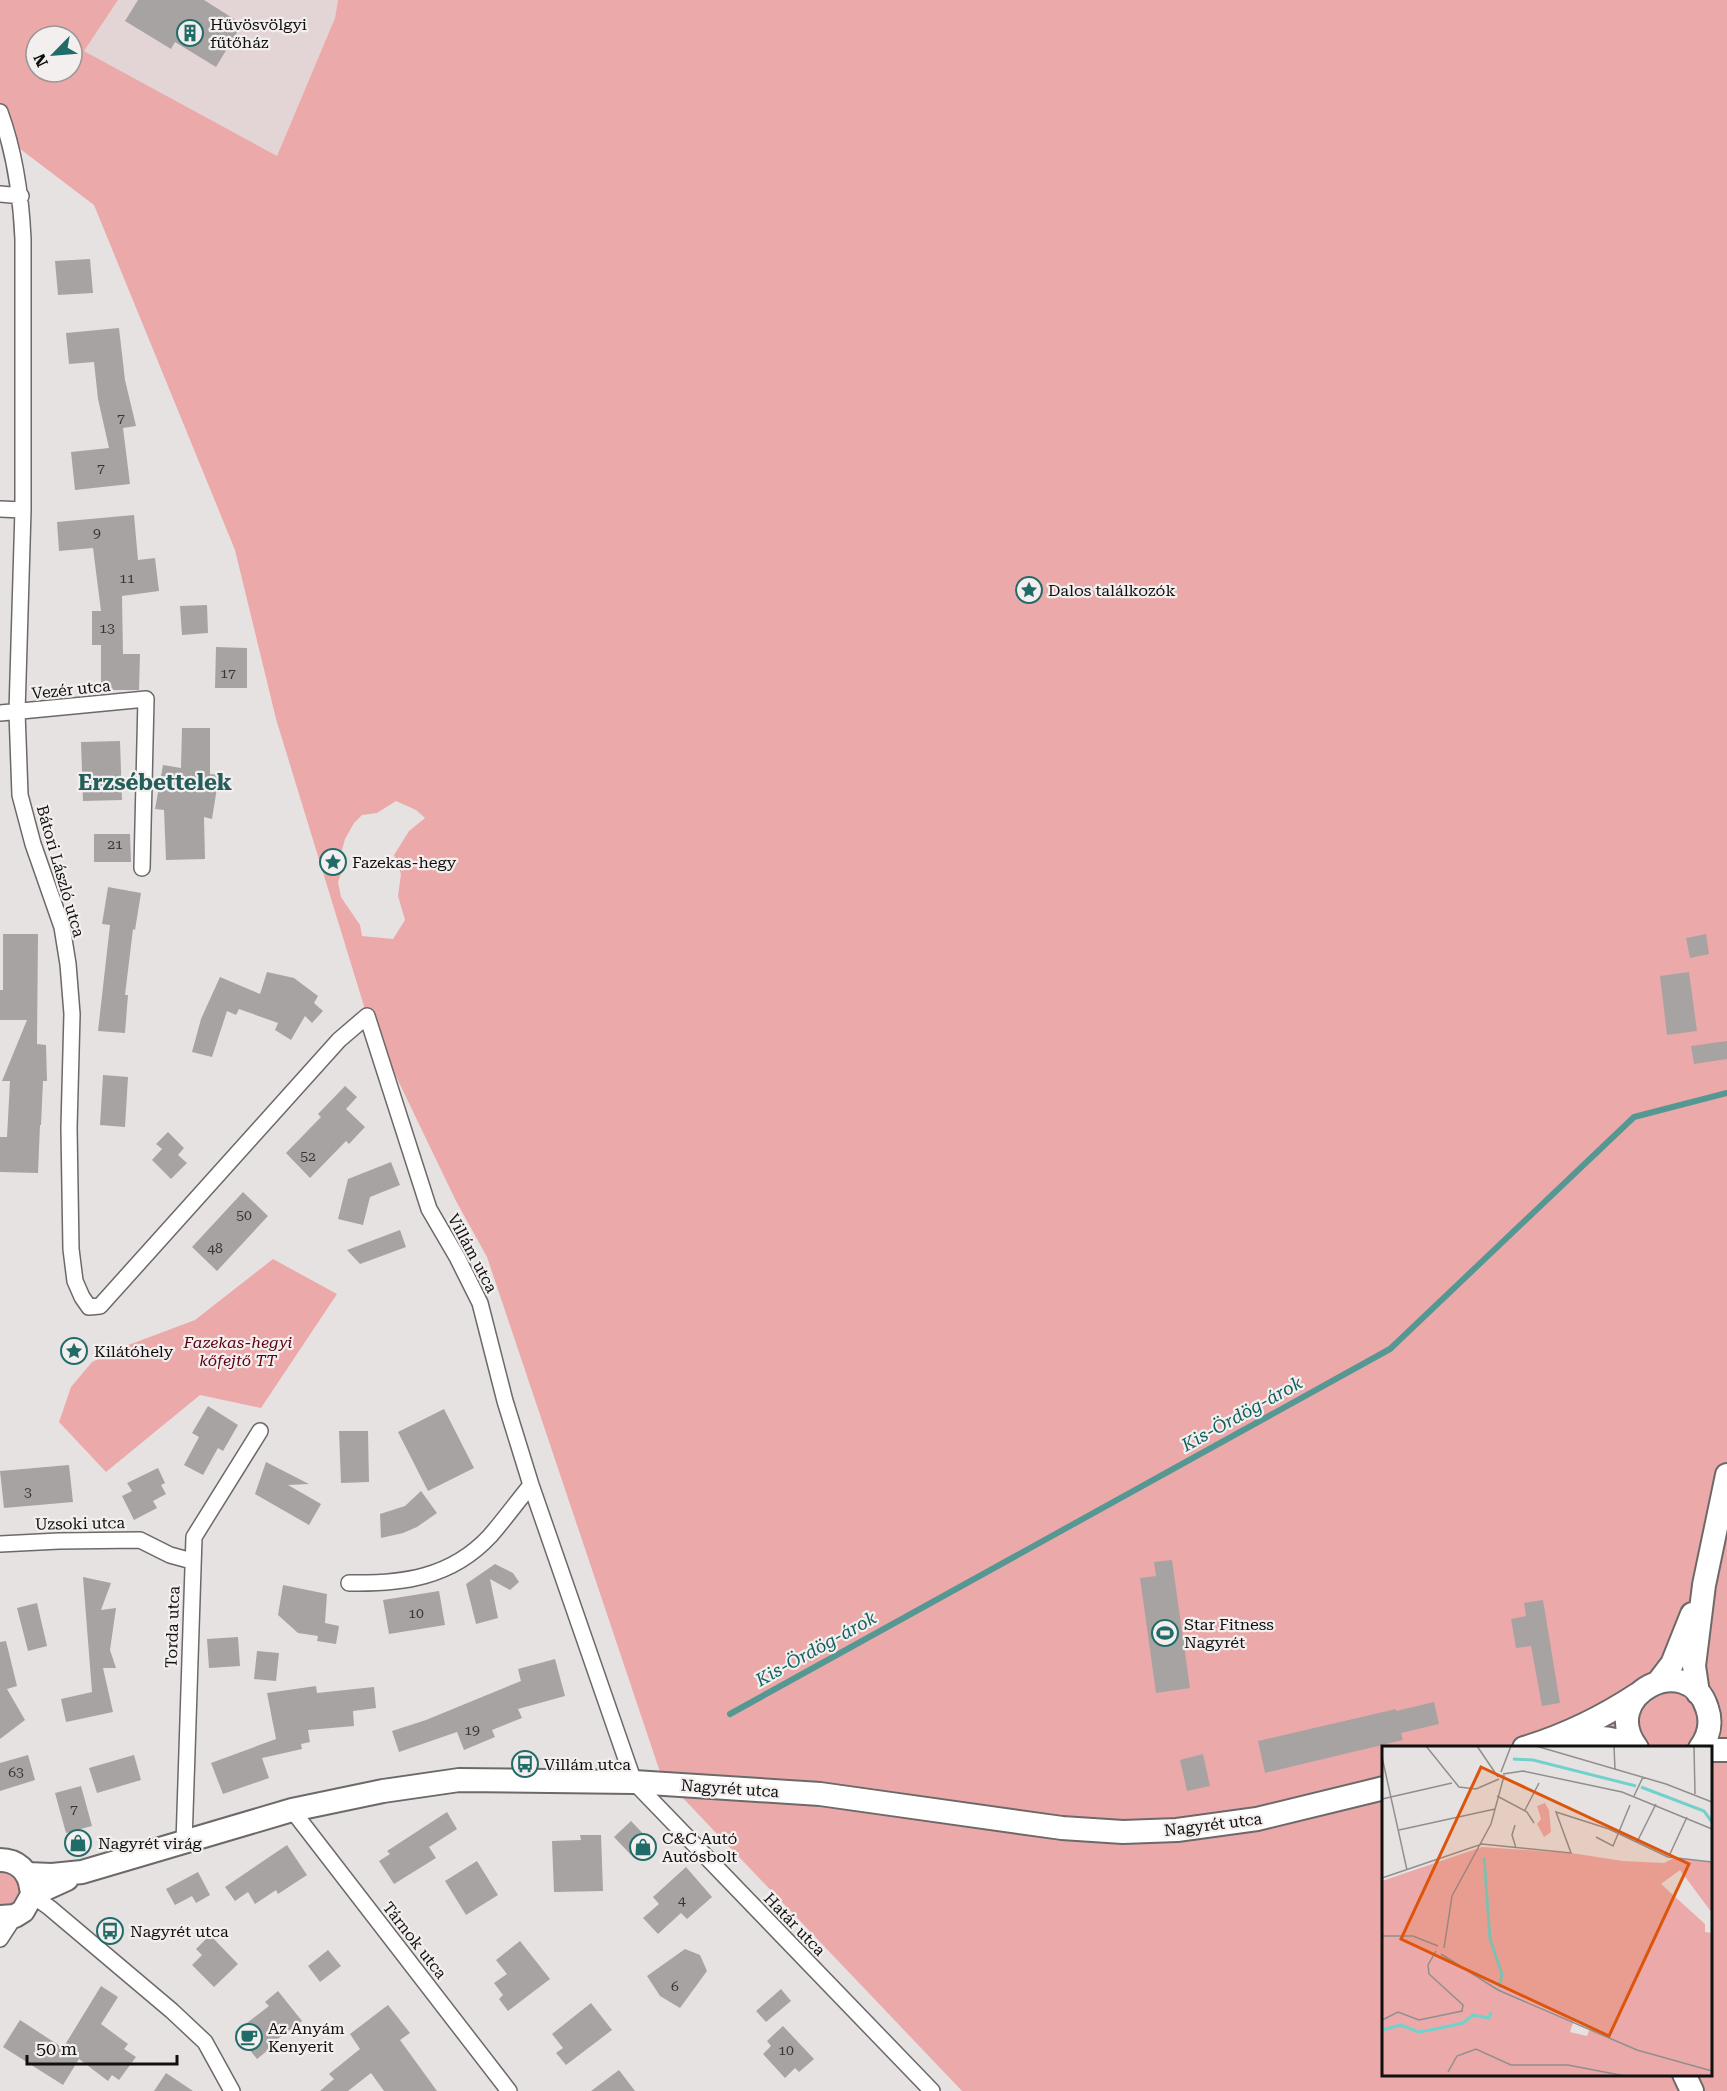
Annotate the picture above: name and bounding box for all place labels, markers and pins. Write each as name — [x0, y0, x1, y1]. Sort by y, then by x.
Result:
place label: Hűvösvölgyi fűtőház — [210, 15, 307, 52]
building icon: Hűvösvölgyi fűtőház — [175, 18, 205, 48]
place icon: Dalos találkozók — [1014, 575, 1044, 605]
place label: Dalos találkozók — [1048, 581, 1176, 600]
place icon: Fazekas-hegy — [318, 847, 348, 877]
place label: Fazekas-hegy — [352, 853, 457, 872]
place icon: Kilátóhely — [59, 1336, 89, 1366]
place label: Kilátóhely — [94, 1342, 174, 1361]
place label: Star Fitness Nagyrét — [1184, 1615, 1274, 1652]
sports icon: Star Fitness Nagyrét — [1150, 1618, 1180, 1648]
bus stop icon: Villám utca — [510, 1749, 540, 1779]
place label: Villám utca — [544, 1755, 631, 1774]
shop icon: Nagyrét virág — [63, 1828, 93, 1858]
place label: C&C Autó Autósbolt — [662, 1829, 738, 1866]
shop icon: C&C Autó Autósbolt — [628, 1832, 658, 1862]
place label: Nagyrét virág — [98, 1834, 203, 1853]
bus stop icon: Nagyrét utca — [95, 1916, 125, 1946]
place label: Nagyrét utca — [130, 1922, 229, 1941]
place label: Az Anyám Kenyerit — [268, 2019, 345, 2056]
cafe icon: Az Anyám Kenyerit — [234, 2022, 264, 2052]

